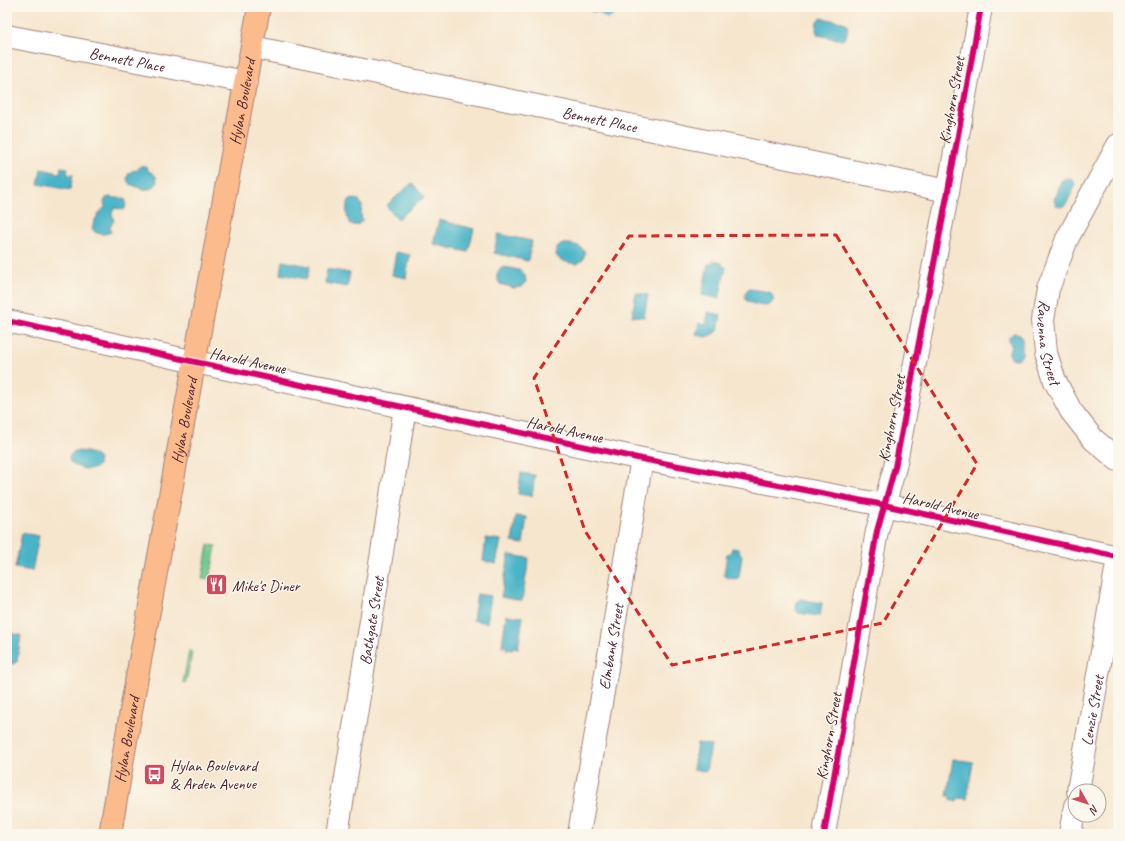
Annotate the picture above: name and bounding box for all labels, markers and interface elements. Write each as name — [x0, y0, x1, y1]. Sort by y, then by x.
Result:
street label: Bennett Place — [88, 43, 167, 77]
street label: Kinghorn Street — [934, 53, 970, 145]
street label: Hylan Boulevard — [225, 55, 261, 146]
street label: Bennett Place — [560, 102, 640, 138]
street label: Ravenna Street — [1032, 299, 1066, 391]
street label: Harold Avenue — [208, 343, 289, 379]
street label: Kinghorn Street — [874, 371, 911, 463]
street label: Hylan Boulevard — [167, 373, 203, 465]
street label: Harold Avenue — [525, 412, 606, 448]
street label: Harold Avenue — [901, 488, 982, 525]
restaurant icon: Mike's Diner — [204, 572, 230, 598]
street label: Bathgate Street — [355, 574, 389, 666]
place label: Mike's Diner — [232, 576, 301, 596]
street label: Elmbank Street — [594, 601, 629, 691]
street label: Lenzie Street — [1077, 672, 1109, 747]
street label: Kinghorn Street — [811, 689, 847, 781]
street label: Hylan Boulevard — [110, 692, 145, 784]
place label: Hylan Boulevard & Arden Avenue — [170, 756, 260, 794]
bus stop icon: Hylan Boulevard & Arden Avenue — [142, 761, 168, 787]
north arrow — [1067, 783, 1107, 823]
text: N — [1086, 802, 1102, 818]

